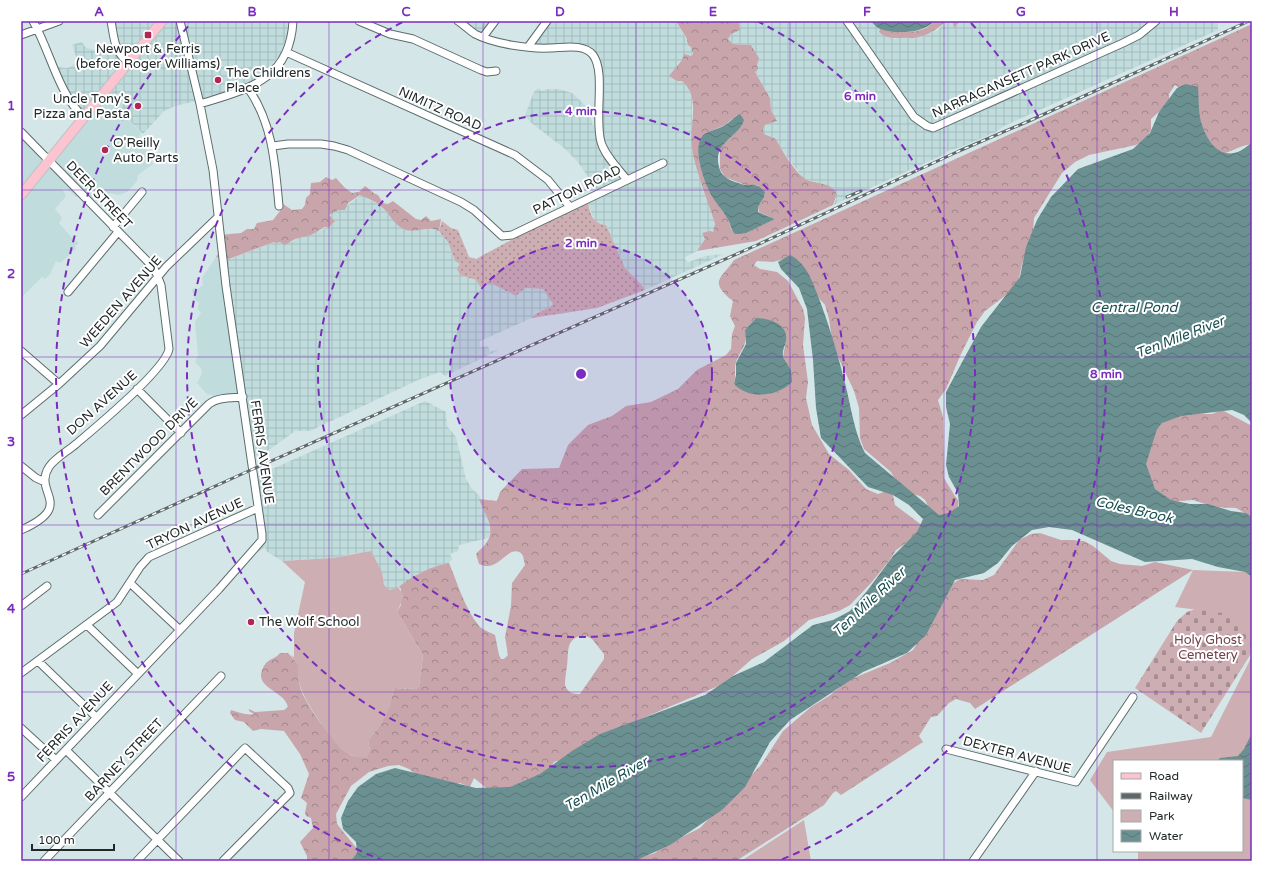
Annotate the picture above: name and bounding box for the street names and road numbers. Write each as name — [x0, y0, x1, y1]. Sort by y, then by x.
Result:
street label: NARRAGANSETT PARK DRIVE — [930, 28, 1112, 122]
street label: NIMITZ ROAD — [396, 84, 484, 135]
street label: DEER STREET — [63, 158, 135, 232]
street label: PATTON ROAD — [530, 162, 624, 218]
street label: WEEDEN AVENUE — [77, 253, 165, 351]
street label: DON AVENUE — [64, 367, 140, 439]
street label: BRENTWOOD DRIVE — [97, 395, 201, 499]
street label: FERRIS AVENUE — [247, 399, 277, 505]
street label: TRYON AVENUE — [144, 495, 246, 553]
street label: FERRIS AVENUE — [33, 678, 117, 766]
street label: BARNEY STREET — [81, 715, 167, 805]
street label: DEXTER AVENUE — [961, 733, 1073, 777]

